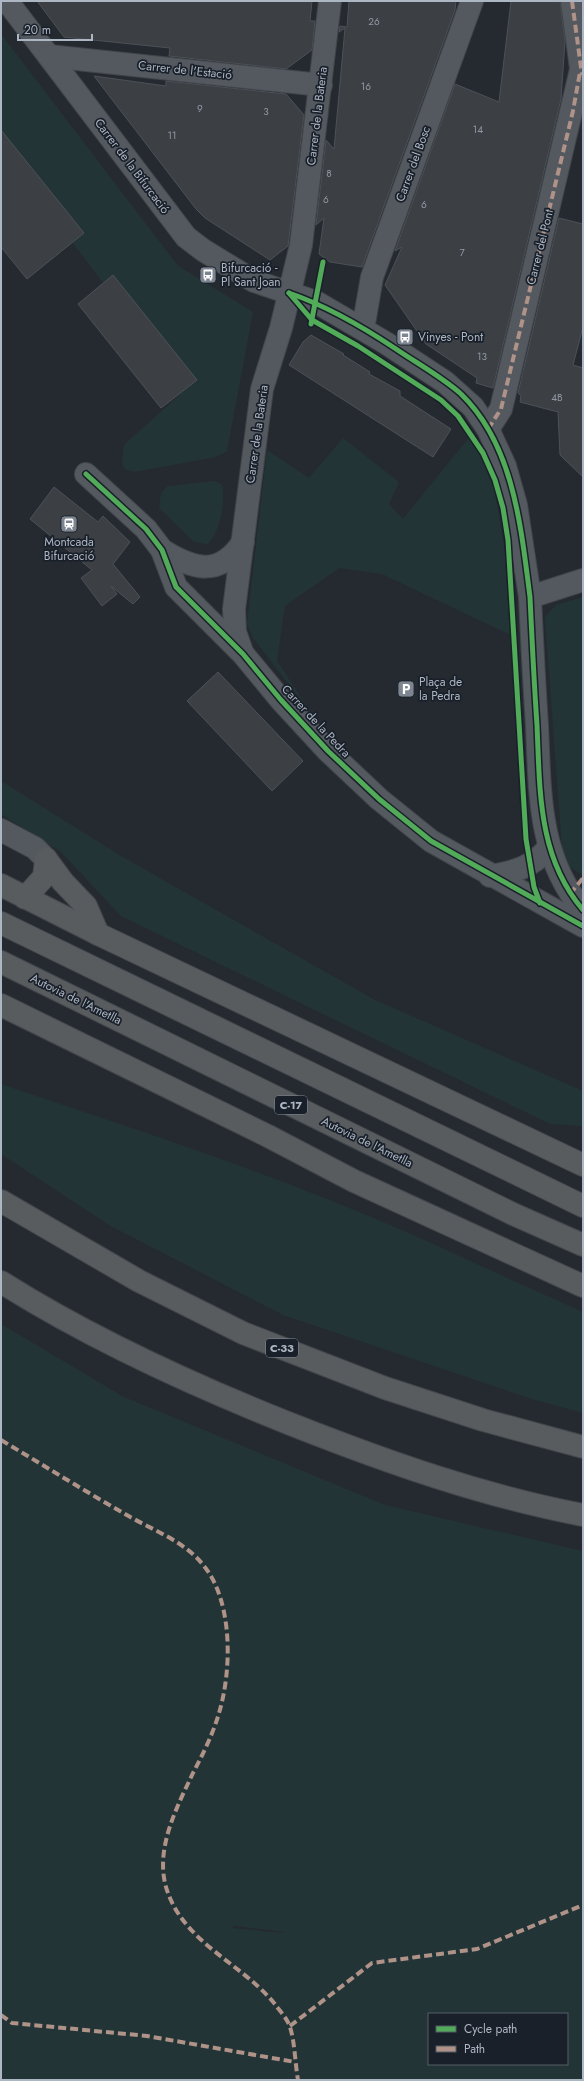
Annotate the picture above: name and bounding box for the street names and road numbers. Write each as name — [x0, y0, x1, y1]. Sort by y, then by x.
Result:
street label: Carrer de l'Estació — [137, 56, 233, 84]
street label: Carrer de la Bateria — [302, 65, 332, 166]
street label: Carrer de la Bifurcació — [90, 115, 174, 218]
street label: Carrer del Bosc — [391, 123, 435, 204]
street label: Carrer del Pont — [522, 207, 558, 287]
street label: Carrer de la Bateria — [241, 383, 273, 484]
street label: Carrer de la Pedra — [277, 681, 355, 762]
street label: Autovia de l'Ametlla — [27, 969, 125, 1029]
road number: C-17 — [275, 1096, 307, 1114]
street label: Autovia de l'Ametlla — [318, 1112, 416, 1172]
road number: C-33 — [266, 1339, 298, 1357]

